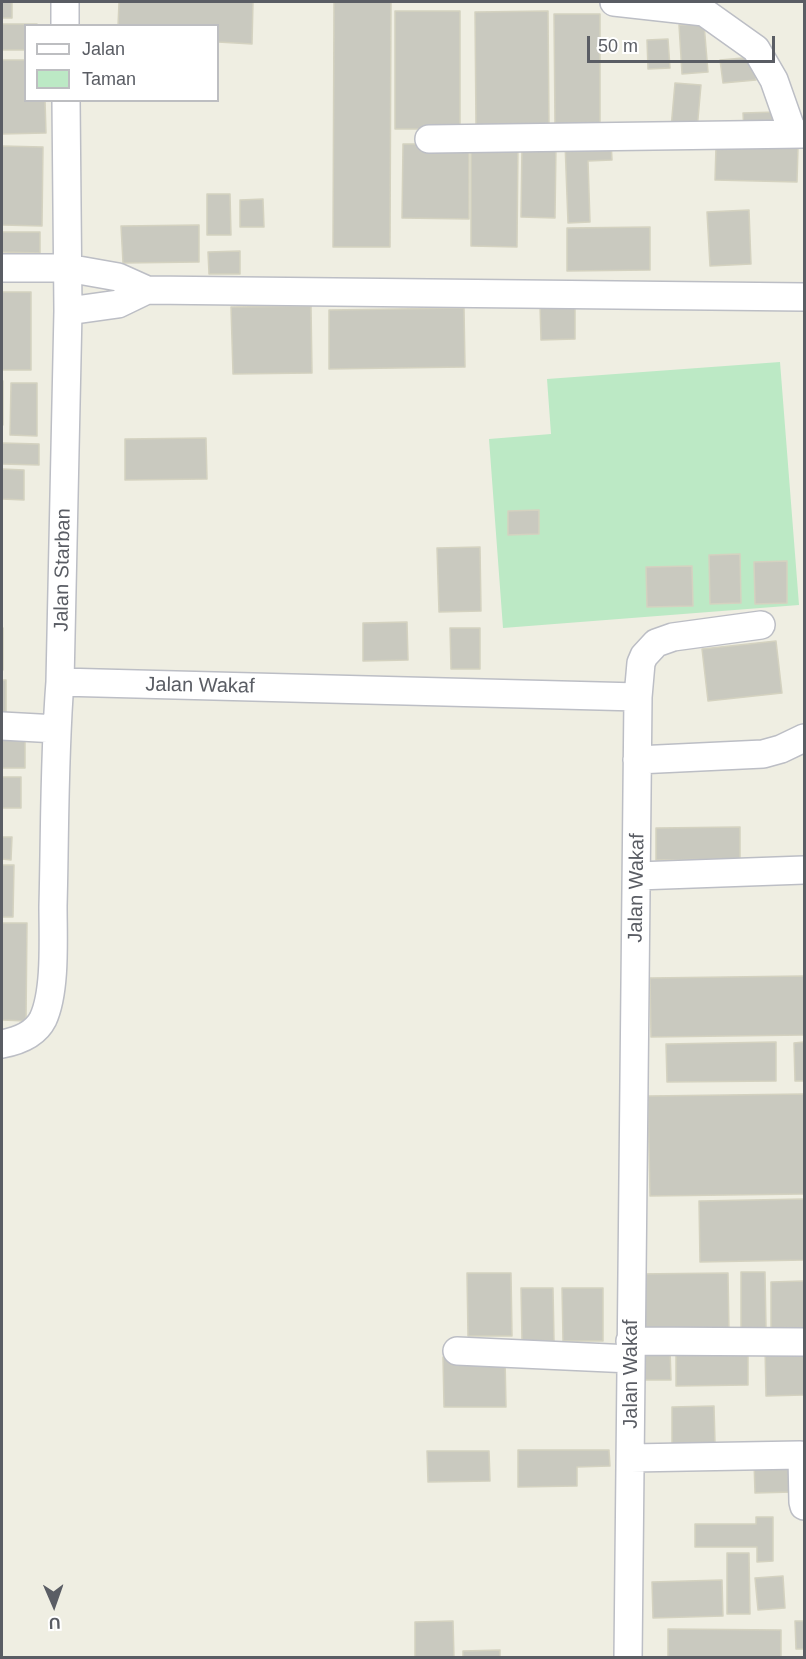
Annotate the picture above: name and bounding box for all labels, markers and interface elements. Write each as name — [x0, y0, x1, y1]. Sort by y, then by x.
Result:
legend — [24, 24, 219, 102]
scale bar — [590, 24, 778, 62]
text: 50 m — [598, 36, 638, 56]
text: Jalan — [82, 39, 125, 59]
text: Taman — [82, 69, 136, 89]
street label: Jalan Starban — [50, 508, 76, 632]
street label: Jalan Wakaf — [145, 673, 255, 699]
street label: Jalan Wakaf — [624, 833, 650, 943]
street label: Jalan Wakaf — [619, 1319, 643, 1429]
north arrow — [24, 1575, 84, 1635]
text: U — [49, 1615, 61, 1632]

